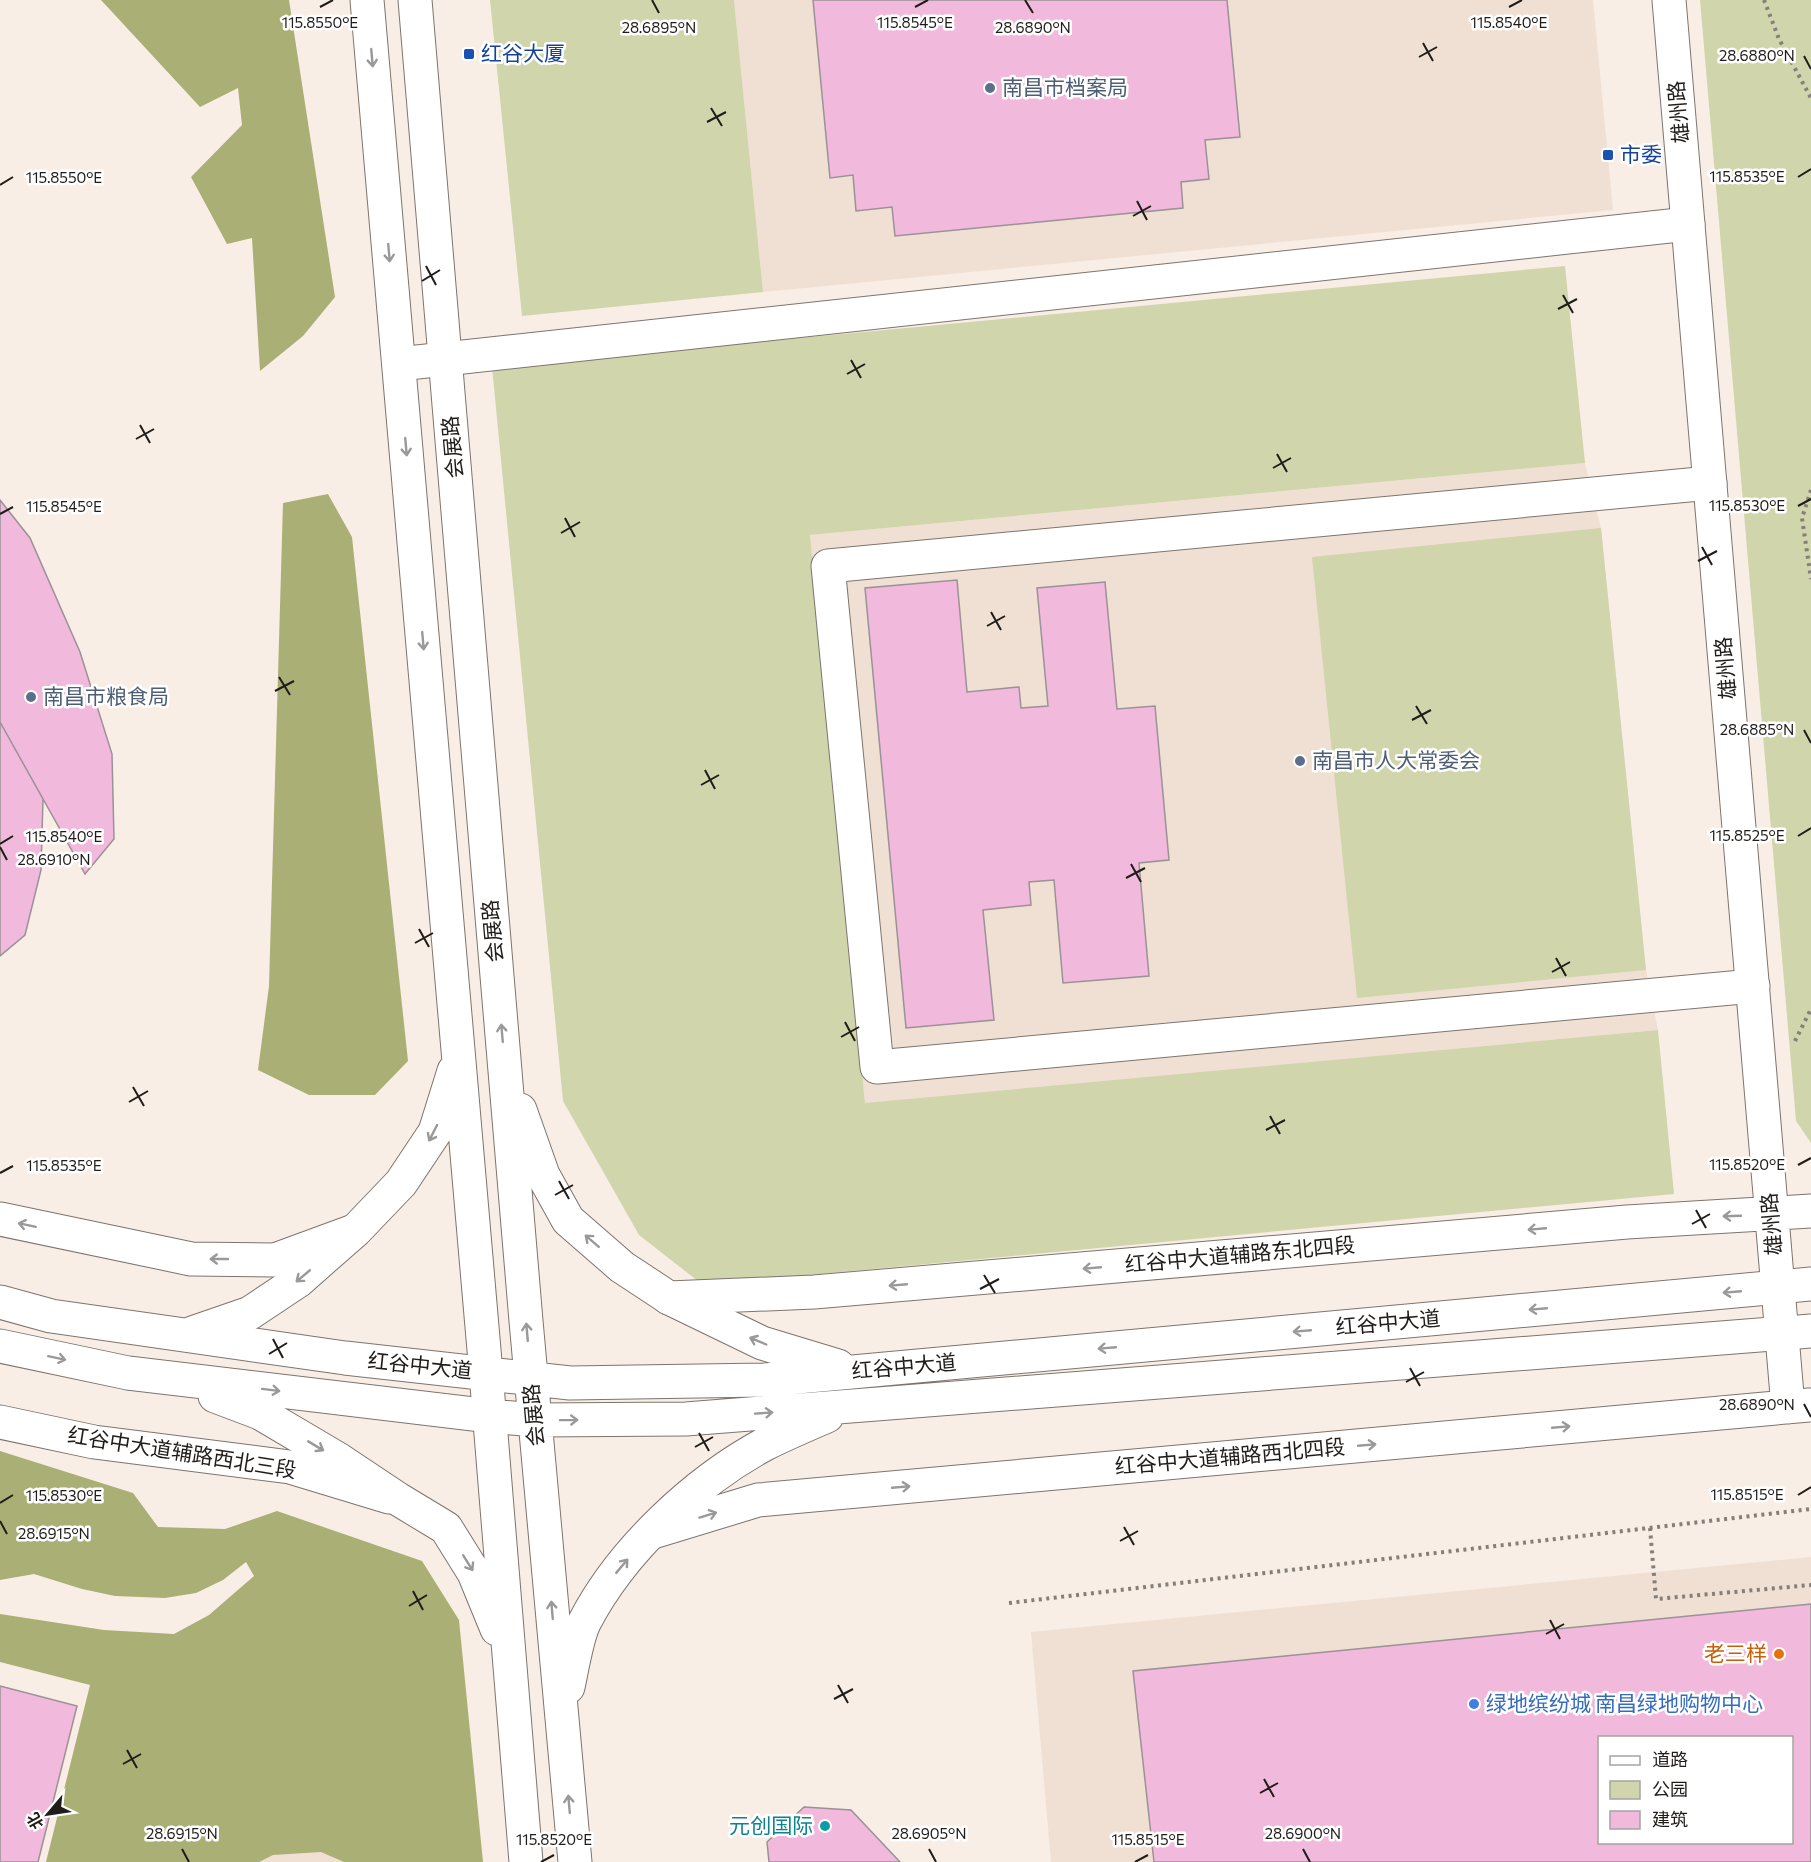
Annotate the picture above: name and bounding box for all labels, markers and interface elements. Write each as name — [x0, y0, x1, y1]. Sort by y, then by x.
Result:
text: 115.8550°E — [282, 13, 358, 31]
text: 115.8545°E — [877, 13, 953, 31]
text: 115.8540°E — [1471, 13, 1548, 31]
text: 28.6895°N — [622, 18, 696, 36]
text: 28.6890°N — [995, 18, 1071, 36]
place label: 红谷大厦 — [481, 40, 565, 65]
text: 28.6880°N — [1719, 46, 1795, 64]
marker: 红谷大厦 — [462, 47, 476, 61]
one-way arrow — [367, 48, 378, 68]
place label: 南昌市档案局 — [1002, 74, 1128, 99]
street label: 雄州路 — [1662, 80, 1693, 145]
marker: 南昌市档案局 — [983, 81, 997, 95]
place label: 市委 — [1620, 141, 1662, 166]
marker: 市委 — [1601, 148, 1615, 162]
text: 115.8535°E — [1709, 167, 1785, 185]
text: 115.8550°E — [26, 168, 102, 186]
one-way arrow — [384, 242, 395, 262]
street label: 会展路 — [436, 415, 467, 480]
one-way arrow — [401, 436, 412, 456]
text: 115.8530°E — [1709, 496, 1785, 514]
text: 115.8545°E — [26, 497, 102, 515]
one-way arrow — [418, 631, 429, 651]
street label: 雄州路 — [1709, 636, 1740, 701]
place label: 南昌市粮食局 — [43, 683, 169, 708]
marker: 南昌市粮食局 — [24, 690, 38, 704]
text: 28.6885°N — [1720, 720, 1794, 738]
place label: 南昌市人大常委会 — [1312, 747, 1480, 772]
marker: 南昌市人大常委会 — [1293, 754, 1307, 768]
text: 115.8525°E — [1709, 826, 1785, 844]
text: 115.8540°E — [26, 827, 103, 845]
text: 28.6910°N — [18, 850, 90, 868]
street label: 会展路 — [476, 899, 507, 964]
one-way arrow — [496, 1023, 507, 1043]
one-way arrow — [427, 1124, 439, 1141]
text: 115.8520°E — [1709, 1155, 1785, 1173]
text: 115.8535°E — [26, 1156, 102, 1174]
street label: 雄州路 — [1755, 1192, 1786, 1257]
one-way arrow — [1722, 1211, 1742, 1222]
one-way arrow — [18, 1218, 37, 1230]
one-way arrow — [1528, 1224, 1548, 1235]
street label: 红谷中大道辅路东北四段 — [1124, 1231, 1356, 1276]
one-way arrow — [585, 1234, 600, 1248]
one-way arrow — [209, 1254, 229, 1265]
one-way arrow — [1082, 1263, 1102, 1274]
one-way arrow — [296, 1269, 311, 1283]
one-way arrow — [888, 1280, 908, 1291]
one-way arrow — [1722, 1287, 1742, 1298]
street label: 红谷中大道 — [1334, 1304, 1441, 1339]
one-way arrow — [1528, 1304, 1548, 1315]
one-way arrow — [521, 1322, 532, 1342]
one-way arrow — [1292, 1326, 1312, 1337]
one-way arrow — [750, 1335, 768, 1346]
one-way arrow — [1098, 1343, 1118, 1354]
street label: 红谷中大道 — [367, 1347, 474, 1382]
street label: 红谷中大道 — [850, 1348, 957, 1383]
one-way arrow — [47, 1353, 66, 1364]
street label: 会展路 — [517, 1383, 548, 1448]
one-way arrow — [260, 1385, 280, 1396]
text: 28.6890°N — [1719, 1395, 1795, 1413]
one-way arrow — [753, 1407, 773, 1418]
one-way arrow — [558, 1414, 578, 1426]
street label: 红谷中大道辅路西北三段 — [66, 1421, 298, 1482]
one-way arrow — [1551, 1421, 1570, 1432]
street label: 红谷中大道辅路西北四段 — [1114, 1433, 1346, 1478]
one-way arrow — [1356, 1439, 1376, 1450]
one-way arrow — [307, 1441, 324, 1453]
one-way arrow — [890, 1481, 910, 1492]
text: 115.8515°E — [1710, 1485, 1784, 1503]
text: 115.8530°E — [26, 1486, 102, 1504]
one-way arrow — [699, 1509, 718, 1520]
text: 28.6915°N — [18, 1524, 90, 1542]
one-way arrow — [463, 1554, 475, 1571]
one-way arrow — [615, 1558, 628, 1574]
one-way arrow — [546, 1600, 557, 1620]
place label: 老三样 — [1704, 1640, 1767, 1665]
marker: 老三样 — [1772, 1647, 1786, 1661]
place label: 绿地缤纷城 南昌绿地购物中心 — [1486, 1690, 1763, 1715]
marker: 绿地缤纷城 南昌绿地购物中心 — [1467, 1697, 1481, 1711]
legend — [1598, 1736, 1793, 1844]
text: 道路 — [1652, 1748, 1688, 1770]
text: 公园 — [1652, 1778, 1688, 1800]
north arrow — [18, 1784, 78, 1844]
one-way arrow — [564, 1794, 575, 1814]
text: 建筑 — [1652, 1808, 1688, 1830]
text: 北 — [22, 1810, 47, 1833]
place label: 元创国际 — [729, 1812, 813, 1837]
marker: 元创国际 — [818, 1819, 832, 1833]
text: 28.6915°N — [146, 1824, 218, 1842]
text: 28.6905°N — [891, 1824, 967, 1842]
text: 28.6900°N — [1265, 1824, 1341, 1842]
text: 115.8520°E — [516, 1830, 592, 1848]
text: 115.8515°E — [1111, 1830, 1185, 1848]

